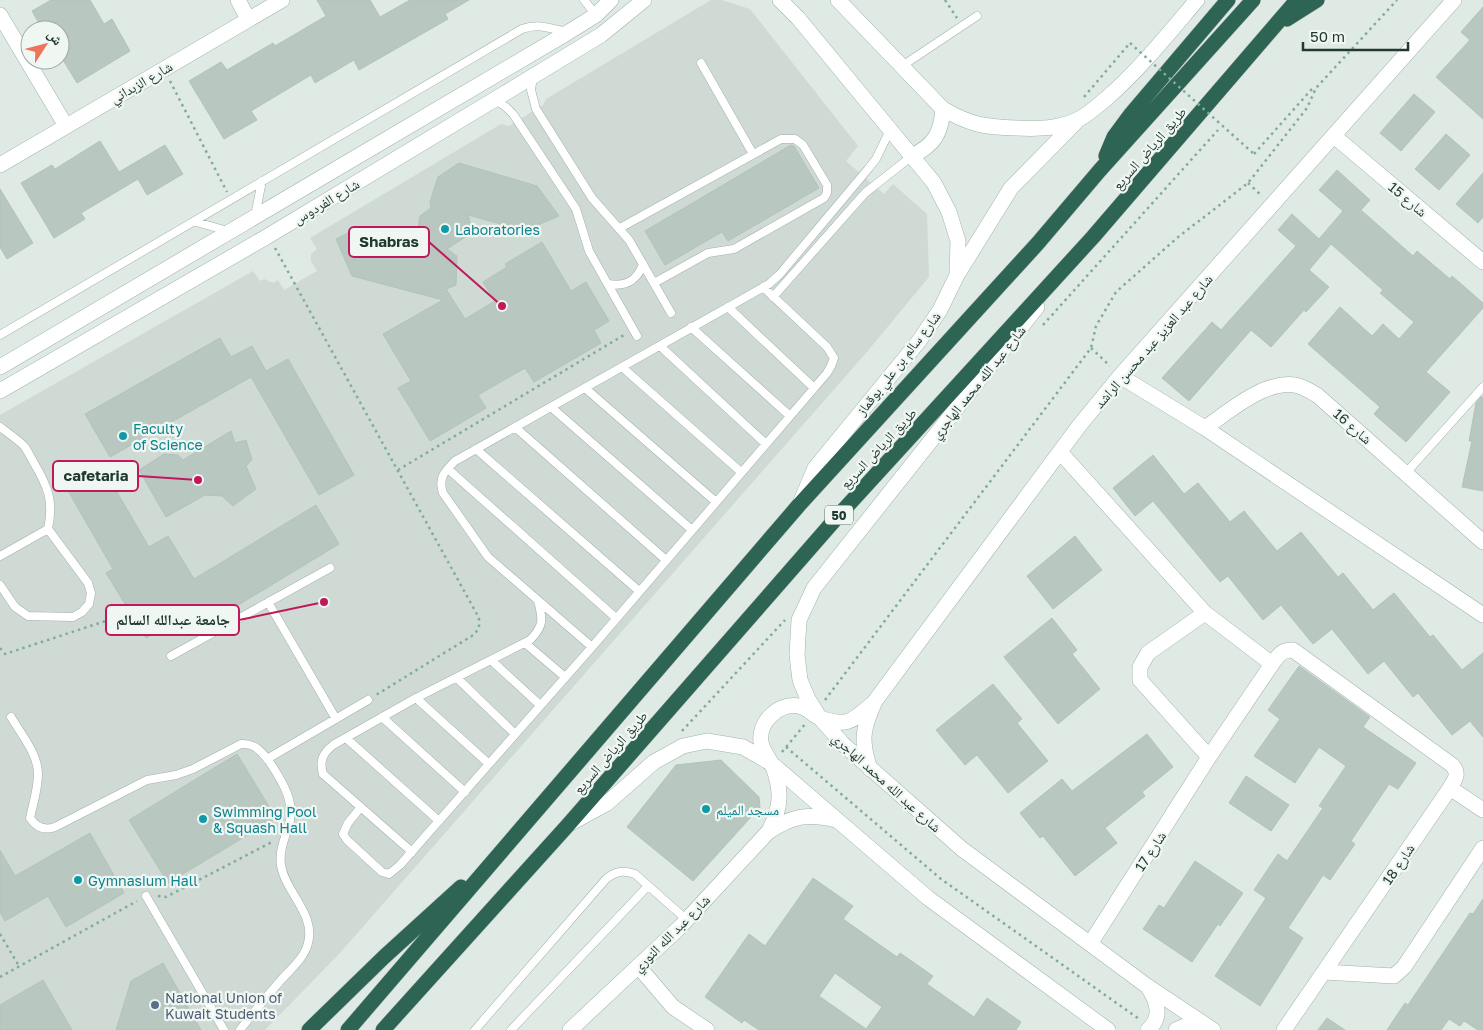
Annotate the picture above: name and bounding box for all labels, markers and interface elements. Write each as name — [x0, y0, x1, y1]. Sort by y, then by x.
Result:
north arrow — [20, 20, 70, 70]
scale bar — [1303, 20, 1408, 52]
text: ش — [44, 26, 67, 49]
text: 50 m — [1310, 27, 1345, 45]
street label: شارع الزبداني — [107, 57, 177, 110]
street label: طريق الرياض السريع — [1108, 103, 1191, 194]
street label: شارع الفردوس — [290, 175, 363, 229]
street label: شارع 15 — [1384, 178, 1431, 222]
place label: Laboratories — [455, 221, 540, 238]
marker: Laboratories — [439, 223, 451, 235]
callout: Shabras — [349, 227, 429, 257]
text: Shabras — [359, 232, 419, 250]
street label: شارع عبد العزيز عبد محسن الراشد — [1090, 270, 1217, 413]
street label: شارع سالم بن علي بوقماز — [852, 308, 947, 421]
street label: شارع عبد الله محمد الهاجري — [927, 322, 1032, 444]
street label: طريق الرياض السريع — [836, 404, 921, 493]
street label: شارع 16 — [1329, 405, 1376, 449]
place label: Faculty of Science — [133, 420, 203, 453]
marker: Faculty of Science — [117, 430, 129, 442]
callout: cafetaria — [53, 461, 138, 491]
text: cafetaria — [64, 466, 129, 484]
road number: 50 — [825, 506, 853, 524]
callout: جامعة عبدالله السالم — [106, 605, 239, 635]
text: جامعة عبدالله السالم — [116, 610, 230, 630]
street label: طريق الرياض السريع — [569, 707, 652, 798]
street label: شارع عبد الله محمد الهاجري — [827, 729, 945, 838]
place label: مسجد الميلم — [716, 801, 779, 820]
place label: Swimming Pool & Squash Hall — [213, 803, 316, 836]
marker: مسجد الميلم — [700, 803, 712, 815]
marker: Swimming Pool & Squash Hall — [197, 813, 209, 825]
street label: شارع 17 — [1131, 828, 1171, 875]
street label: شارع 18 — [1378, 840, 1419, 889]
place label: Gymnasium Hall — [88, 872, 198, 889]
marker: Gymnasium Hall — [72, 874, 84, 886]
street label: شارع عبد الله النوري — [629, 891, 716, 978]
place label: National Union of Kuwait Students — [165, 989, 282, 1022]
marker: National Union of Kuwait Students — [149, 999, 161, 1011]

